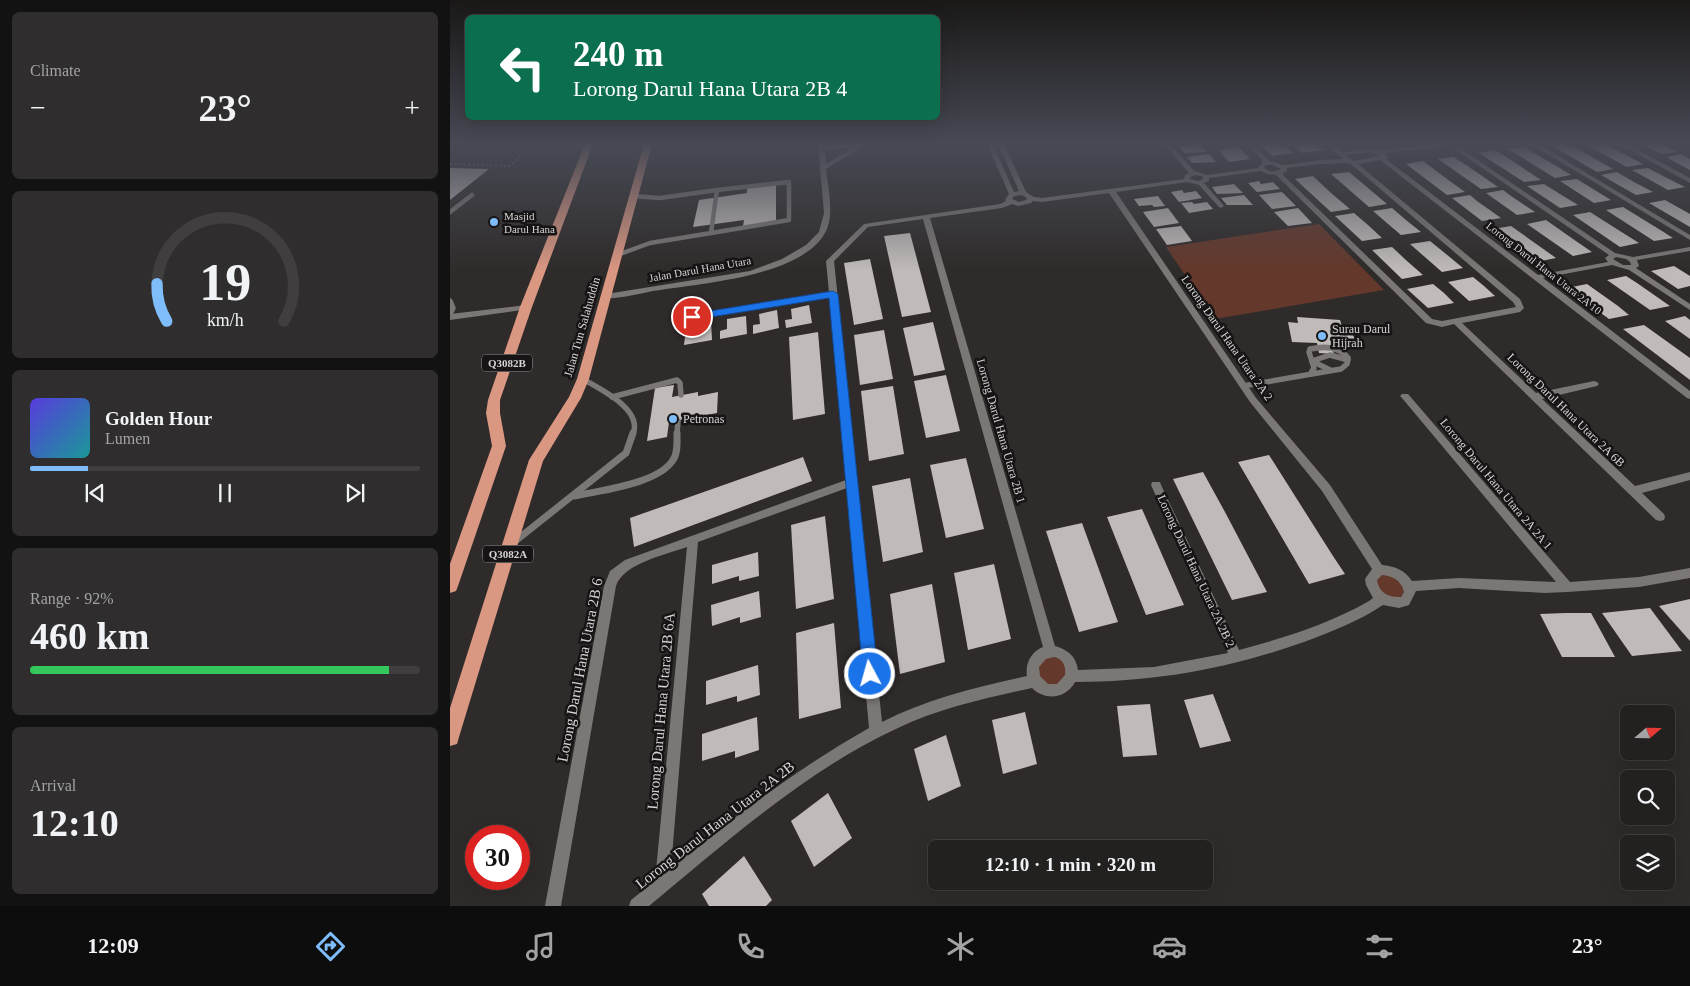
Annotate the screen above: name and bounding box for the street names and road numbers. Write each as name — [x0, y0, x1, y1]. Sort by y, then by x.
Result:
street label: Lorong Darul Hana Utara 2A 10 — [1484, 219, 1604, 317]
street label: Jalan Darul Hana Utara — [648, 254, 752, 284]
street label: Lorong Darul Hana Utara 2A 2 — [1178, 273, 1276, 403]
street label: Jalan Tun Salahuddin — [561, 275, 603, 379]
street label: Lorong Darul Hana Utara 2A 6B — [1504, 350, 1628, 470]
road number: Q3082B — [482, 354, 532, 372]
street label: Lorong Darul Hana Utara 2B 1 — [974, 357, 1028, 505]
street label: Lorong Darul Hana Utara 2A 2A 1 — [1437, 416, 1555, 552]
street label: Lorong Darul Hana Utara 2A 2B 2 — [1154, 493, 1238, 649]
road number: Q3082A — [483, 546, 533, 562]
street label: Lorong Darul Hana Utara 2B 6 — [554, 576, 606, 763]
street label: Lorong Darul Hana Utara 2B 6A — [644, 612, 678, 810]
street label: Lorong Darul Hana Utara 2A 2B — [632, 758, 798, 892]

